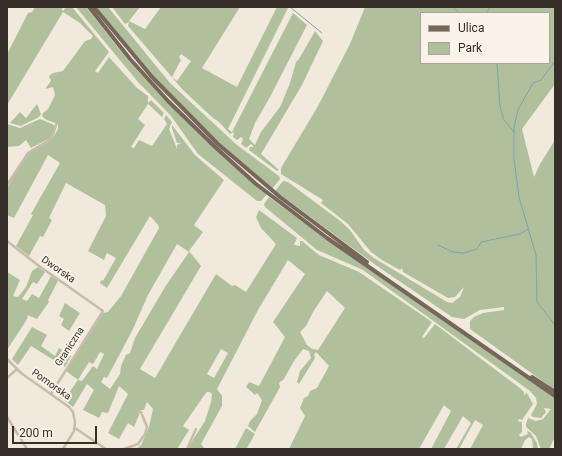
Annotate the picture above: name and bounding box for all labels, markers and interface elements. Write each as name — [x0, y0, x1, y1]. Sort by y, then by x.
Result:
legend — [420, 12, 550, 64]
text: Ulica — [458, 21, 484, 35]
text: Park — [458, 41, 482, 55]
street label: Dworska — [39, 254, 77, 286]
street label: Graniczna — [53, 325, 87, 369]
street label: Pomorska — [29, 367, 73, 403]
scale bar — [14, 418, 99, 444]
text: 200 m — [19, 426, 53, 440]

